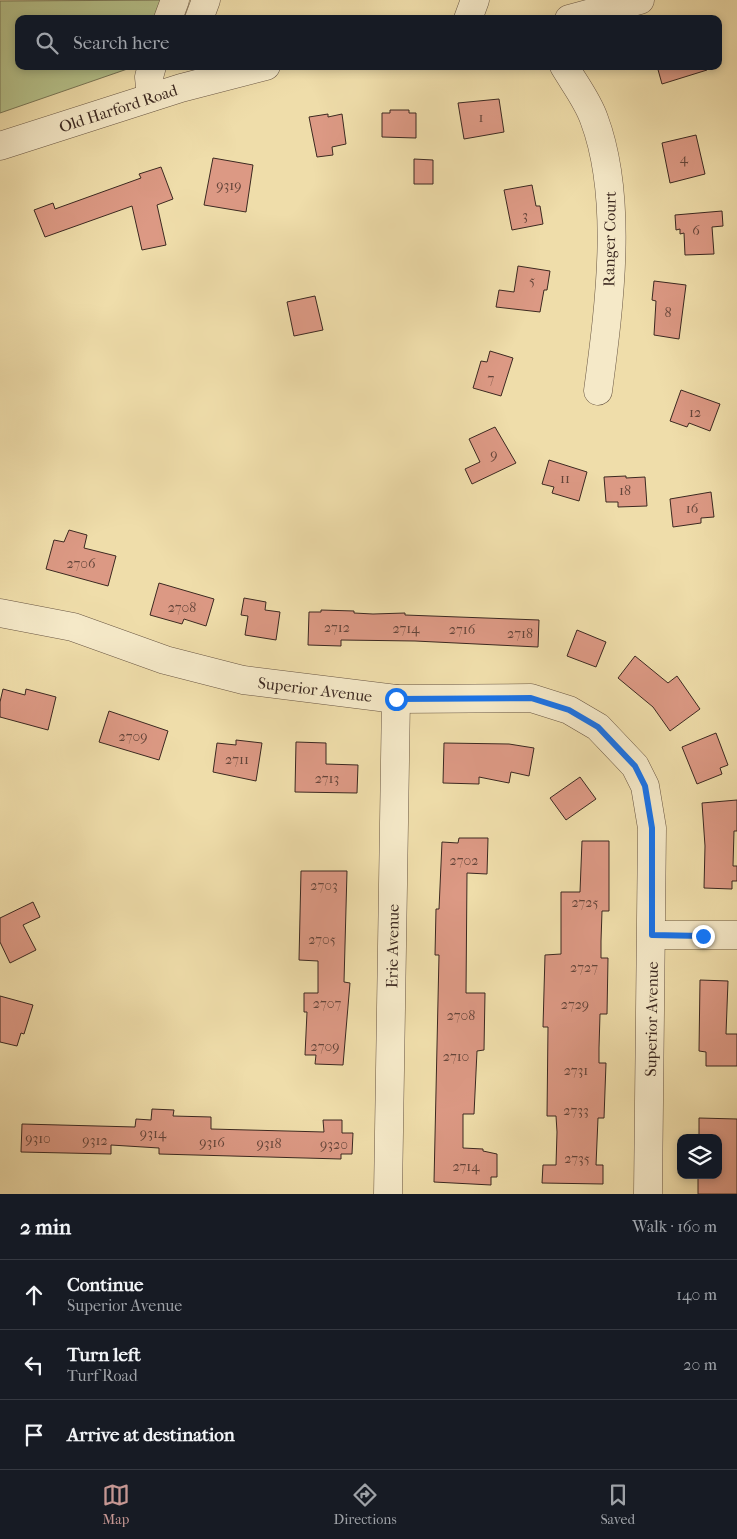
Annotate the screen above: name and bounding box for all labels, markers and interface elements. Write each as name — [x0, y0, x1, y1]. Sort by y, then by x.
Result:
search box — [15, 15, 722, 70]
icon: search — [33, 29, 61, 57]
text: Search here — [73, 32, 169, 54]
street label: Old Harford Road — [57, 80, 180, 137]
house number: 1 — [479, 109, 484, 126]
house number: 4 — [680, 150, 689, 167]
house number: 9319 — [216, 177, 242, 194]
street label: Ranger Court — [599, 191, 620, 287]
house number: 3 — [522, 207, 528, 224]
house number: 6 — [692, 222, 700, 239]
house number: 5 — [529, 272, 535, 289]
house number: 8 — [664, 304, 672, 321]
house number: 7 — [488, 370, 495, 387]
house number: 12 — [689, 404, 701, 421]
house number: 9 — [490, 446, 498, 463]
house number: 11 — [560, 470, 570, 487]
house number: 18 — [619, 482, 631, 499]
house number: 16 — [686, 500, 699, 517]
house number: 2706 — [66, 555, 96, 572]
house number: 2708 — [168, 599, 196, 616]
house number: 2712 — [324, 619, 350, 636]
house number: 2714 — [392, 620, 420, 637]
house number: 2716 — [449, 621, 476, 638]
house number: 2718 — [507, 625, 533, 642]
street label: Superior Avenue — [257, 673, 373, 706]
route start — [385, 688, 408, 711]
house number: 2709 — [119, 728, 147, 745]
house number: 2711 — [225, 751, 249, 768]
house number: 2713 — [315, 770, 339, 787]
house number: 2702 — [450, 852, 478, 869]
house number: 2703 — [310, 877, 338, 894]
house number: 2725 — [571, 894, 599, 911]
street label: Erie Avenue — [382, 904, 403, 988]
route end — [692, 925, 715, 948]
house number: 2705 — [308, 931, 336, 948]
house number: 2727 — [570, 959, 598, 976]
street label: Superior Avenue — [641, 961, 662, 1077]
house number: 2707 — [313, 995, 341, 1012]
house number: 2729 — [561, 996, 589, 1013]
house number: 2708 — [447, 1007, 475, 1024]
house number: 2709 — [311, 1038, 339, 1055]
house number: 2710 — [443, 1048, 469, 1065]
house number: 2731 — [564, 1062, 588, 1079]
house number: 2733 — [563, 1102, 589, 1119]
house number: 9314 — [140, 1125, 167, 1142]
house number: 9310 — [25, 1130, 51, 1147]
house number: 9312 — [82, 1132, 108, 1149]
house number: 9316 — [199, 1134, 225, 1151]
map controls — [677, 1134, 722, 1179]
button: layers — [677, 1134, 722, 1179]
house number: 9318 — [256, 1135, 282, 1152]
house number: 9320 — [320, 1136, 348, 1153]
house number: 2735 — [564, 1150, 590, 1167]
house number: 2714 — [452, 1158, 480, 1175]
text: 2 min — [20, 1215, 71, 1239]
text: Walk · 160 m — [632, 1217, 717, 1236]
text: Continue — [67, 1274, 143, 1296]
icon: ahead — [20, 1281, 48, 1309]
text: 140 m — [676, 1285, 717, 1304]
text: Superior Avenue — [67, 1296, 182, 1315]
text: Turn left — [67, 1344, 141, 1366]
icon: left — [20, 1351, 48, 1379]
text: 20 m — [683, 1355, 717, 1374]
text: Turf Road — [67, 1366, 138, 1385]
icon: arrive — [20, 1421, 48, 1449]
text: Arrive at destination — [67, 1424, 235, 1446]
tab: Map — [102, 1481, 130, 1528]
tab: Directions — [334, 1481, 397, 1528]
tab: Saved — [600, 1481, 635, 1528]

